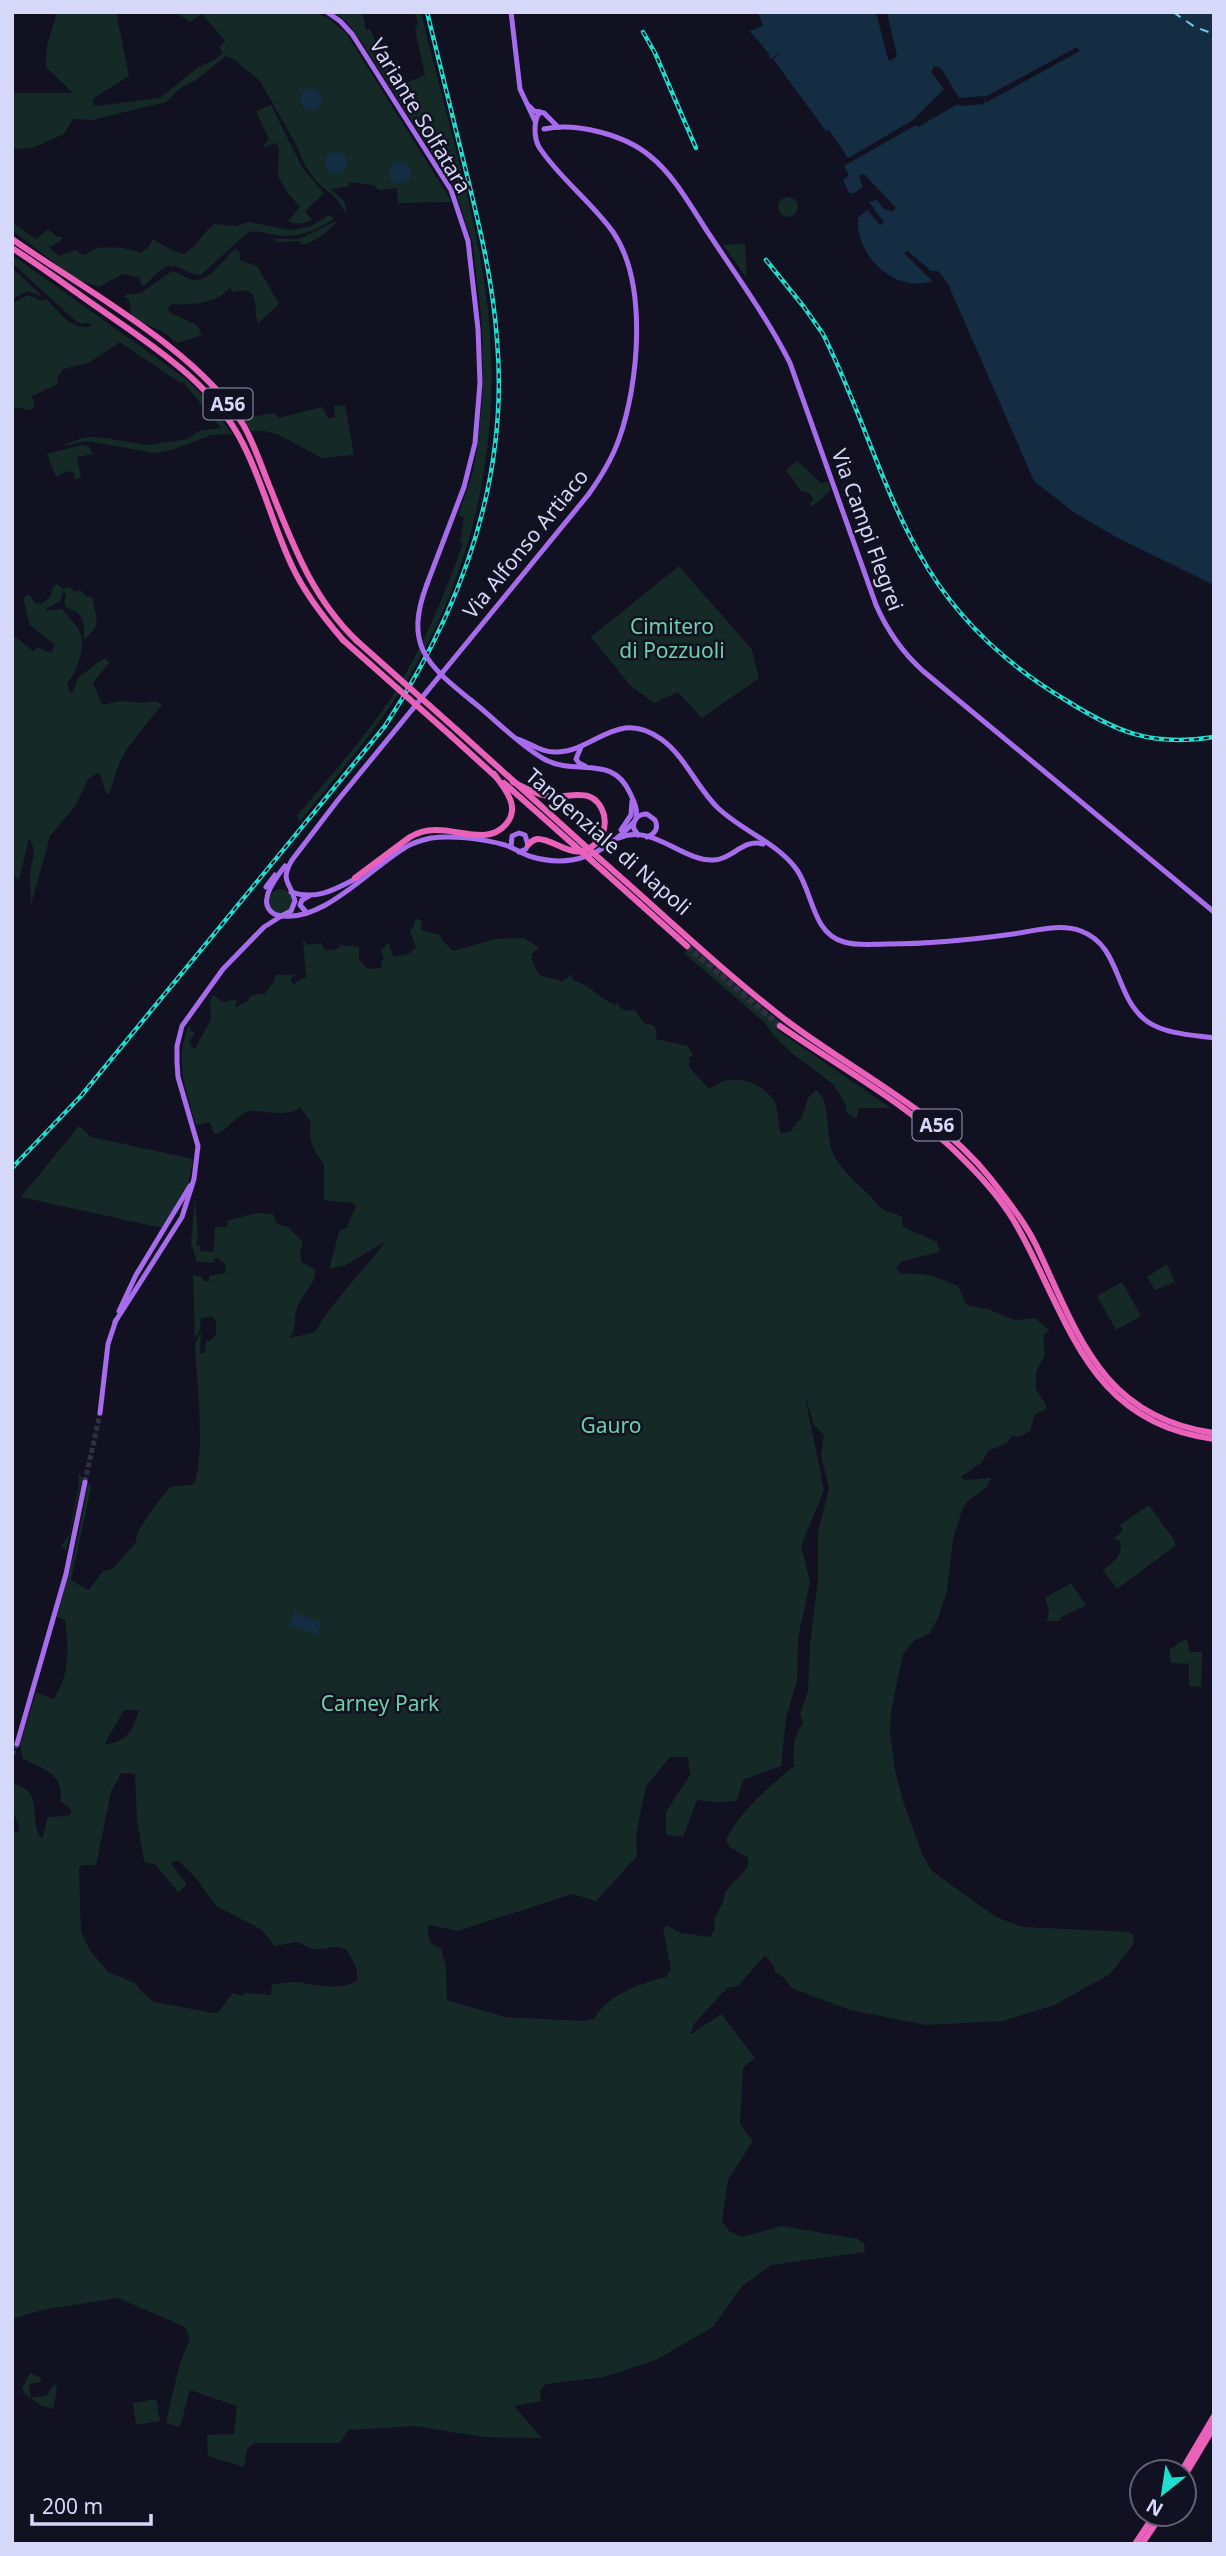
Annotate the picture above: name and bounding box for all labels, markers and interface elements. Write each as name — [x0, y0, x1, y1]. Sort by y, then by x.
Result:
street label: Variante Solfatara — [364, 33, 478, 198]
road number: A56 — [204, 388, 252, 420]
street label: Via Campi Flegrei — [826, 445, 910, 614]
street label: Via Alfonso Artiaco — [456, 463, 594, 624]
park label: Cimitero di Pozzuoli — [619, 612, 725, 664]
street label: Tangenziale di Napoli — [520, 762, 697, 921]
road number: A56 — [912, 1110, 962, 1140]
park label: Gauro — [580, 1411, 642, 1439]
park label: Carney Park — [321, 1689, 440, 1717]
north arrow — [1128, 2458, 1198, 2528]
scale bar — [32, 2482, 150, 2526]
text: 200 m — [42, 2492, 103, 2520]
text: N — [1141, 2493, 1168, 2523]

